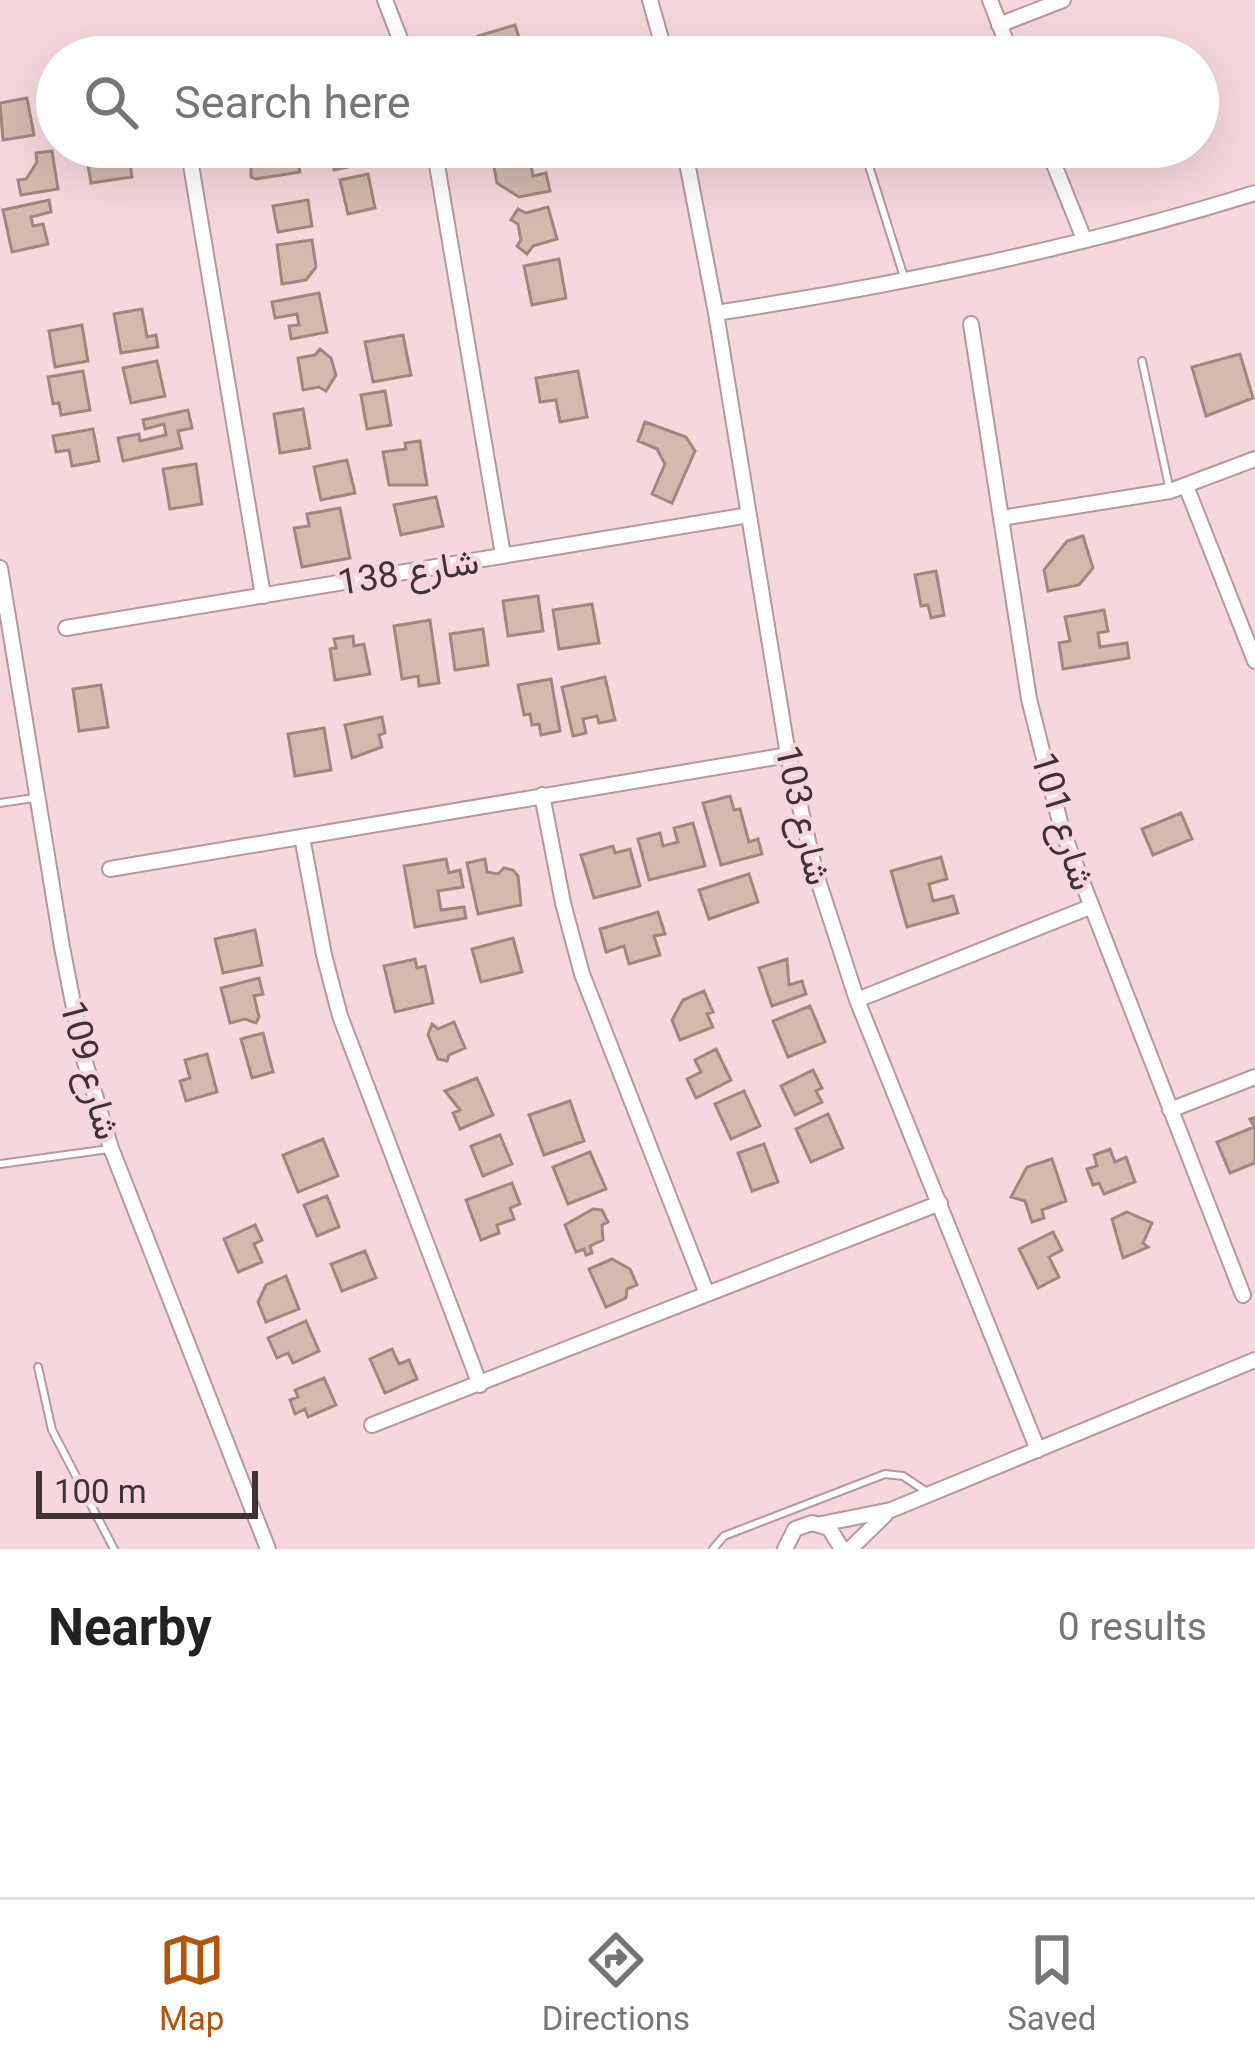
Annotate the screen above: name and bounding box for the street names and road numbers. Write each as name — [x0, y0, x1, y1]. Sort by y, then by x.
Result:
street label: شارع 138 — [335, 540, 482, 607]
street label: شارع 103 — [764, 741, 839, 890]
street label: شارع 101 — [1019, 747, 1104, 896]
street label: شارع 109 — [48, 996, 129, 1145]

